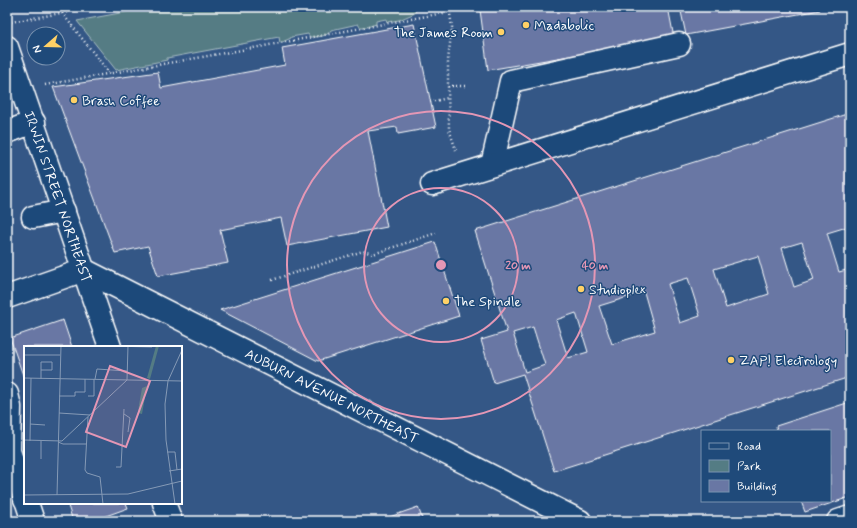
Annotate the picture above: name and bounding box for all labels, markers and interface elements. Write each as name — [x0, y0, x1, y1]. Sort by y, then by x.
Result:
place label: Madabolic — [534, 17, 594, 35]
marker: Madabolic — [521, 20, 531, 30]
place label: The James Room — [394, 24, 493, 42]
north arrow — [26, 26, 66, 66]
marker: The James Room — [496, 27, 506, 37]
text: N — [30, 43, 45, 55]
place label: Brash Coffee — [82, 92, 160, 110]
marker: Brash Coffee — [69, 95, 79, 105]
street label: IRWIN STREET NORTHEAST — [20, 109, 95, 285]
centre of rings — [434, 258, 448, 272]
text: 20 m — [505, 258, 531, 274]
text: 40 m — [582, 258, 609, 274]
place label: Studioplex — [589, 281, 646, 299]
marker: Studioplex — [576, 284, 586, 294]
place label: The Spindle — [454, 293, 521, 311]
marker: The Spindle — [441, 296, 451, 306]
street label: AUBURN AVENUE NORTHEAST — [242, 345, 421, 448]
inset map — [24, 346, 182, 504]
place label: ZAP! Electrology — [739, 352, 837, 372]
marker: ZAP! Electrology — [726, 355, 736, 365]
legend — [701, 430, 831, 502]
text: Road — [737, 439, 761, 455]
text: Park — [737, 459, 761, 475]
text: Building — [737, 479, 777, 496]

